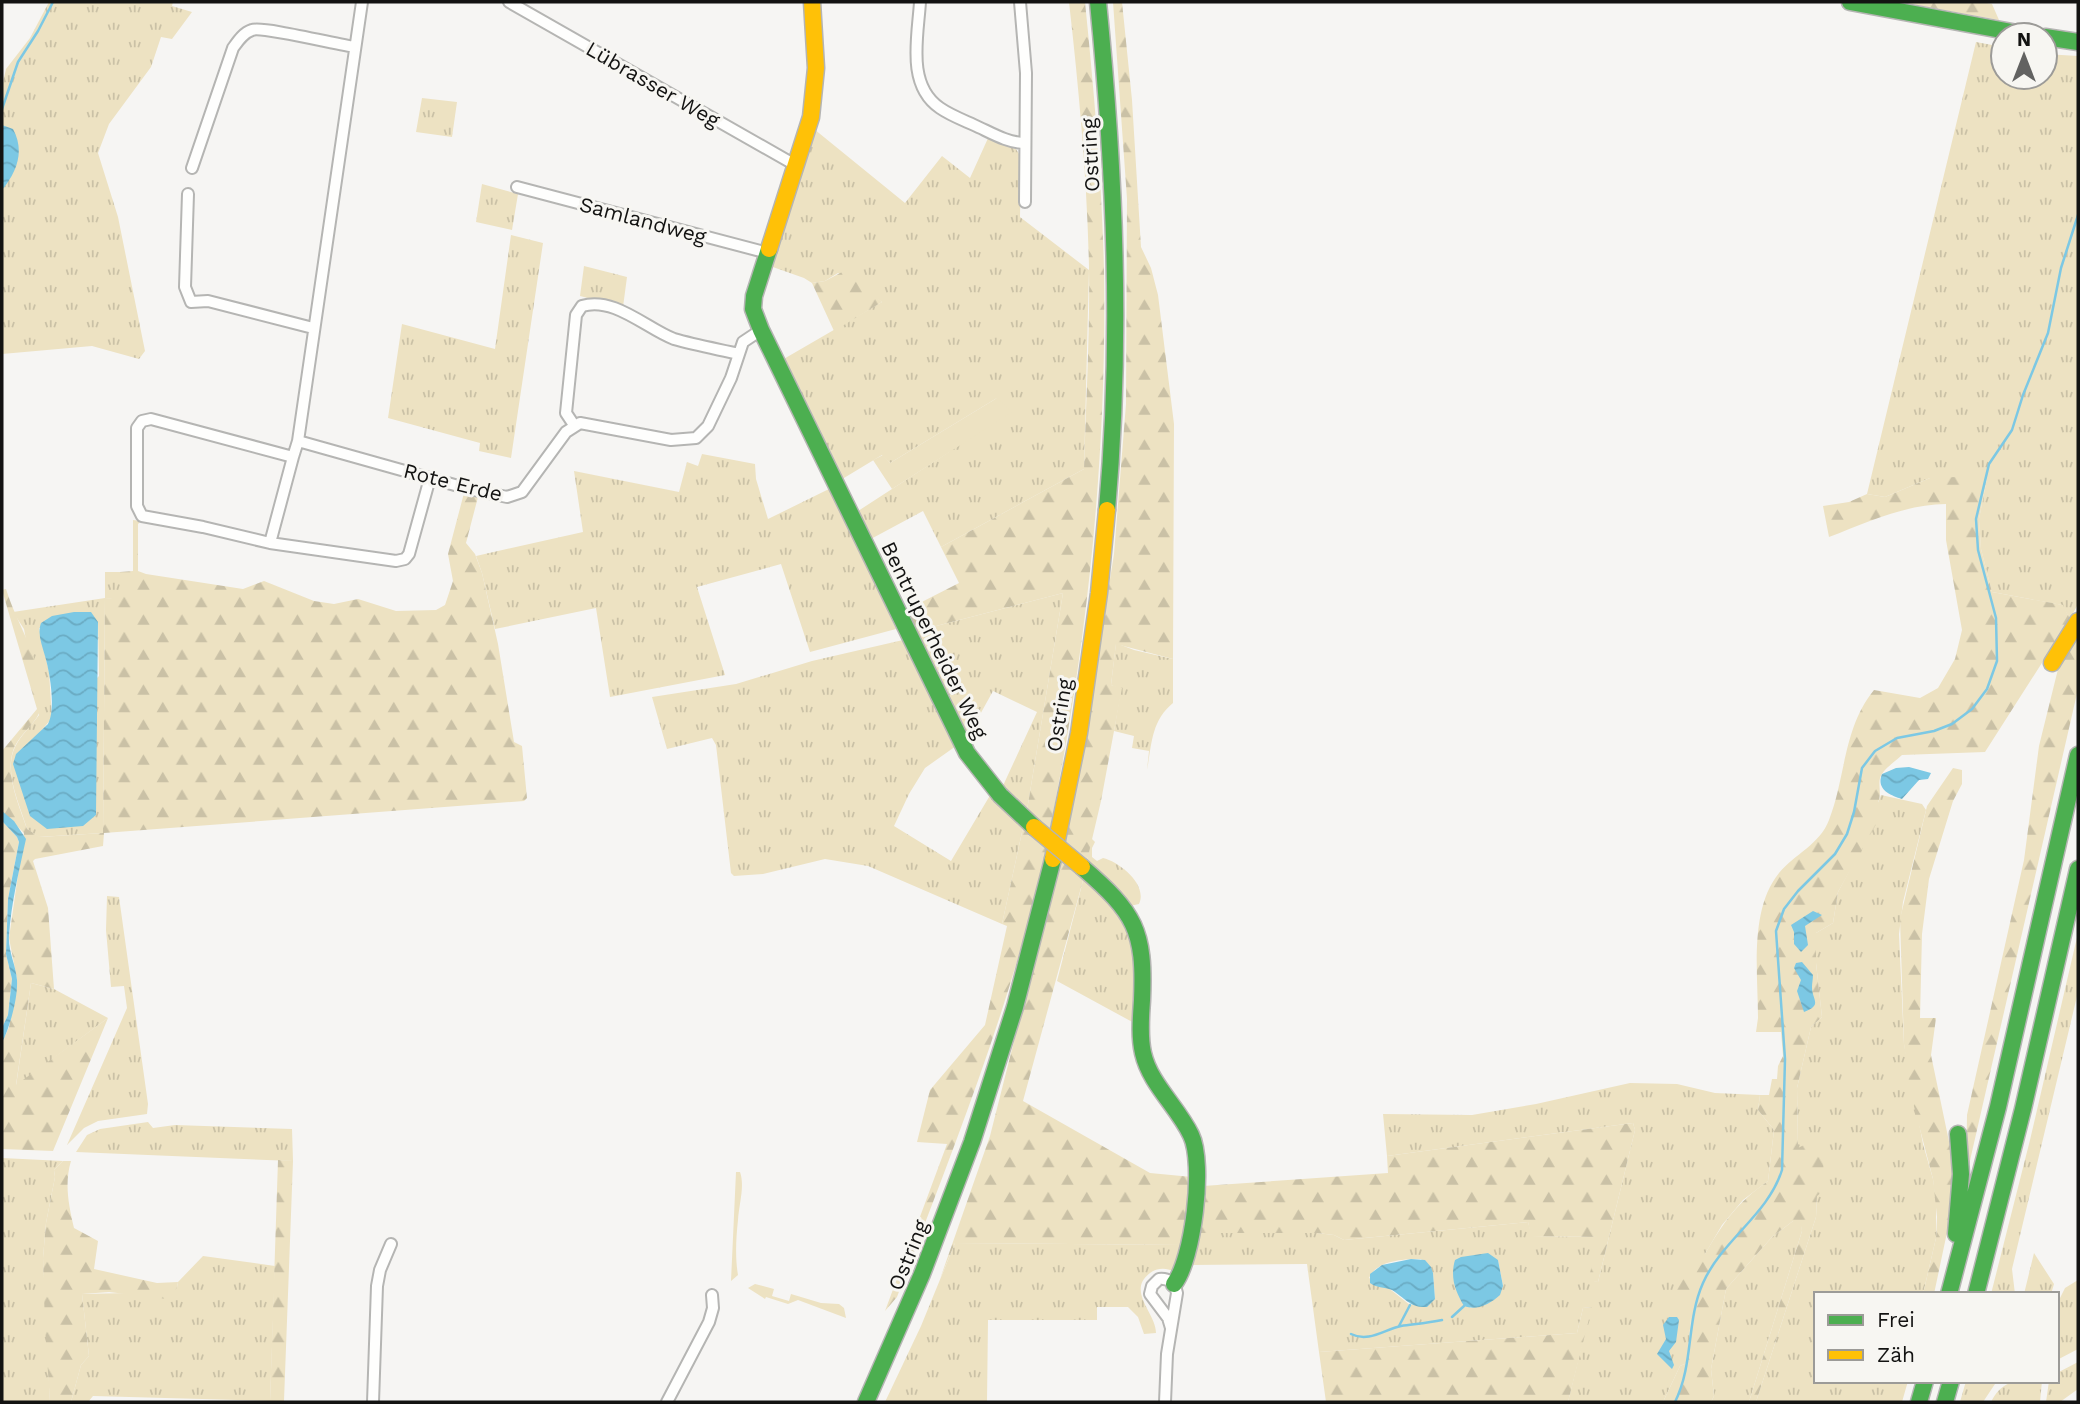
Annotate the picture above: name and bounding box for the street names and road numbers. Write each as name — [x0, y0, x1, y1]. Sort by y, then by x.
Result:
street label: Lübrasser Weg — [582, 36, 725, 133]
street label: Ostring — [1076, 117, 1104, 193]
street label: Samlandweg — [577, 191, 710, 249]
street label: Rote Erde — [401, 458, 505, 506]
street label: Bentruperheider Weg — [876, 537, 994, 743]
street label: Ostring — [1041, 676, 1077, 753]
street label: Ostring — [883, 1215, 934, 1294]

